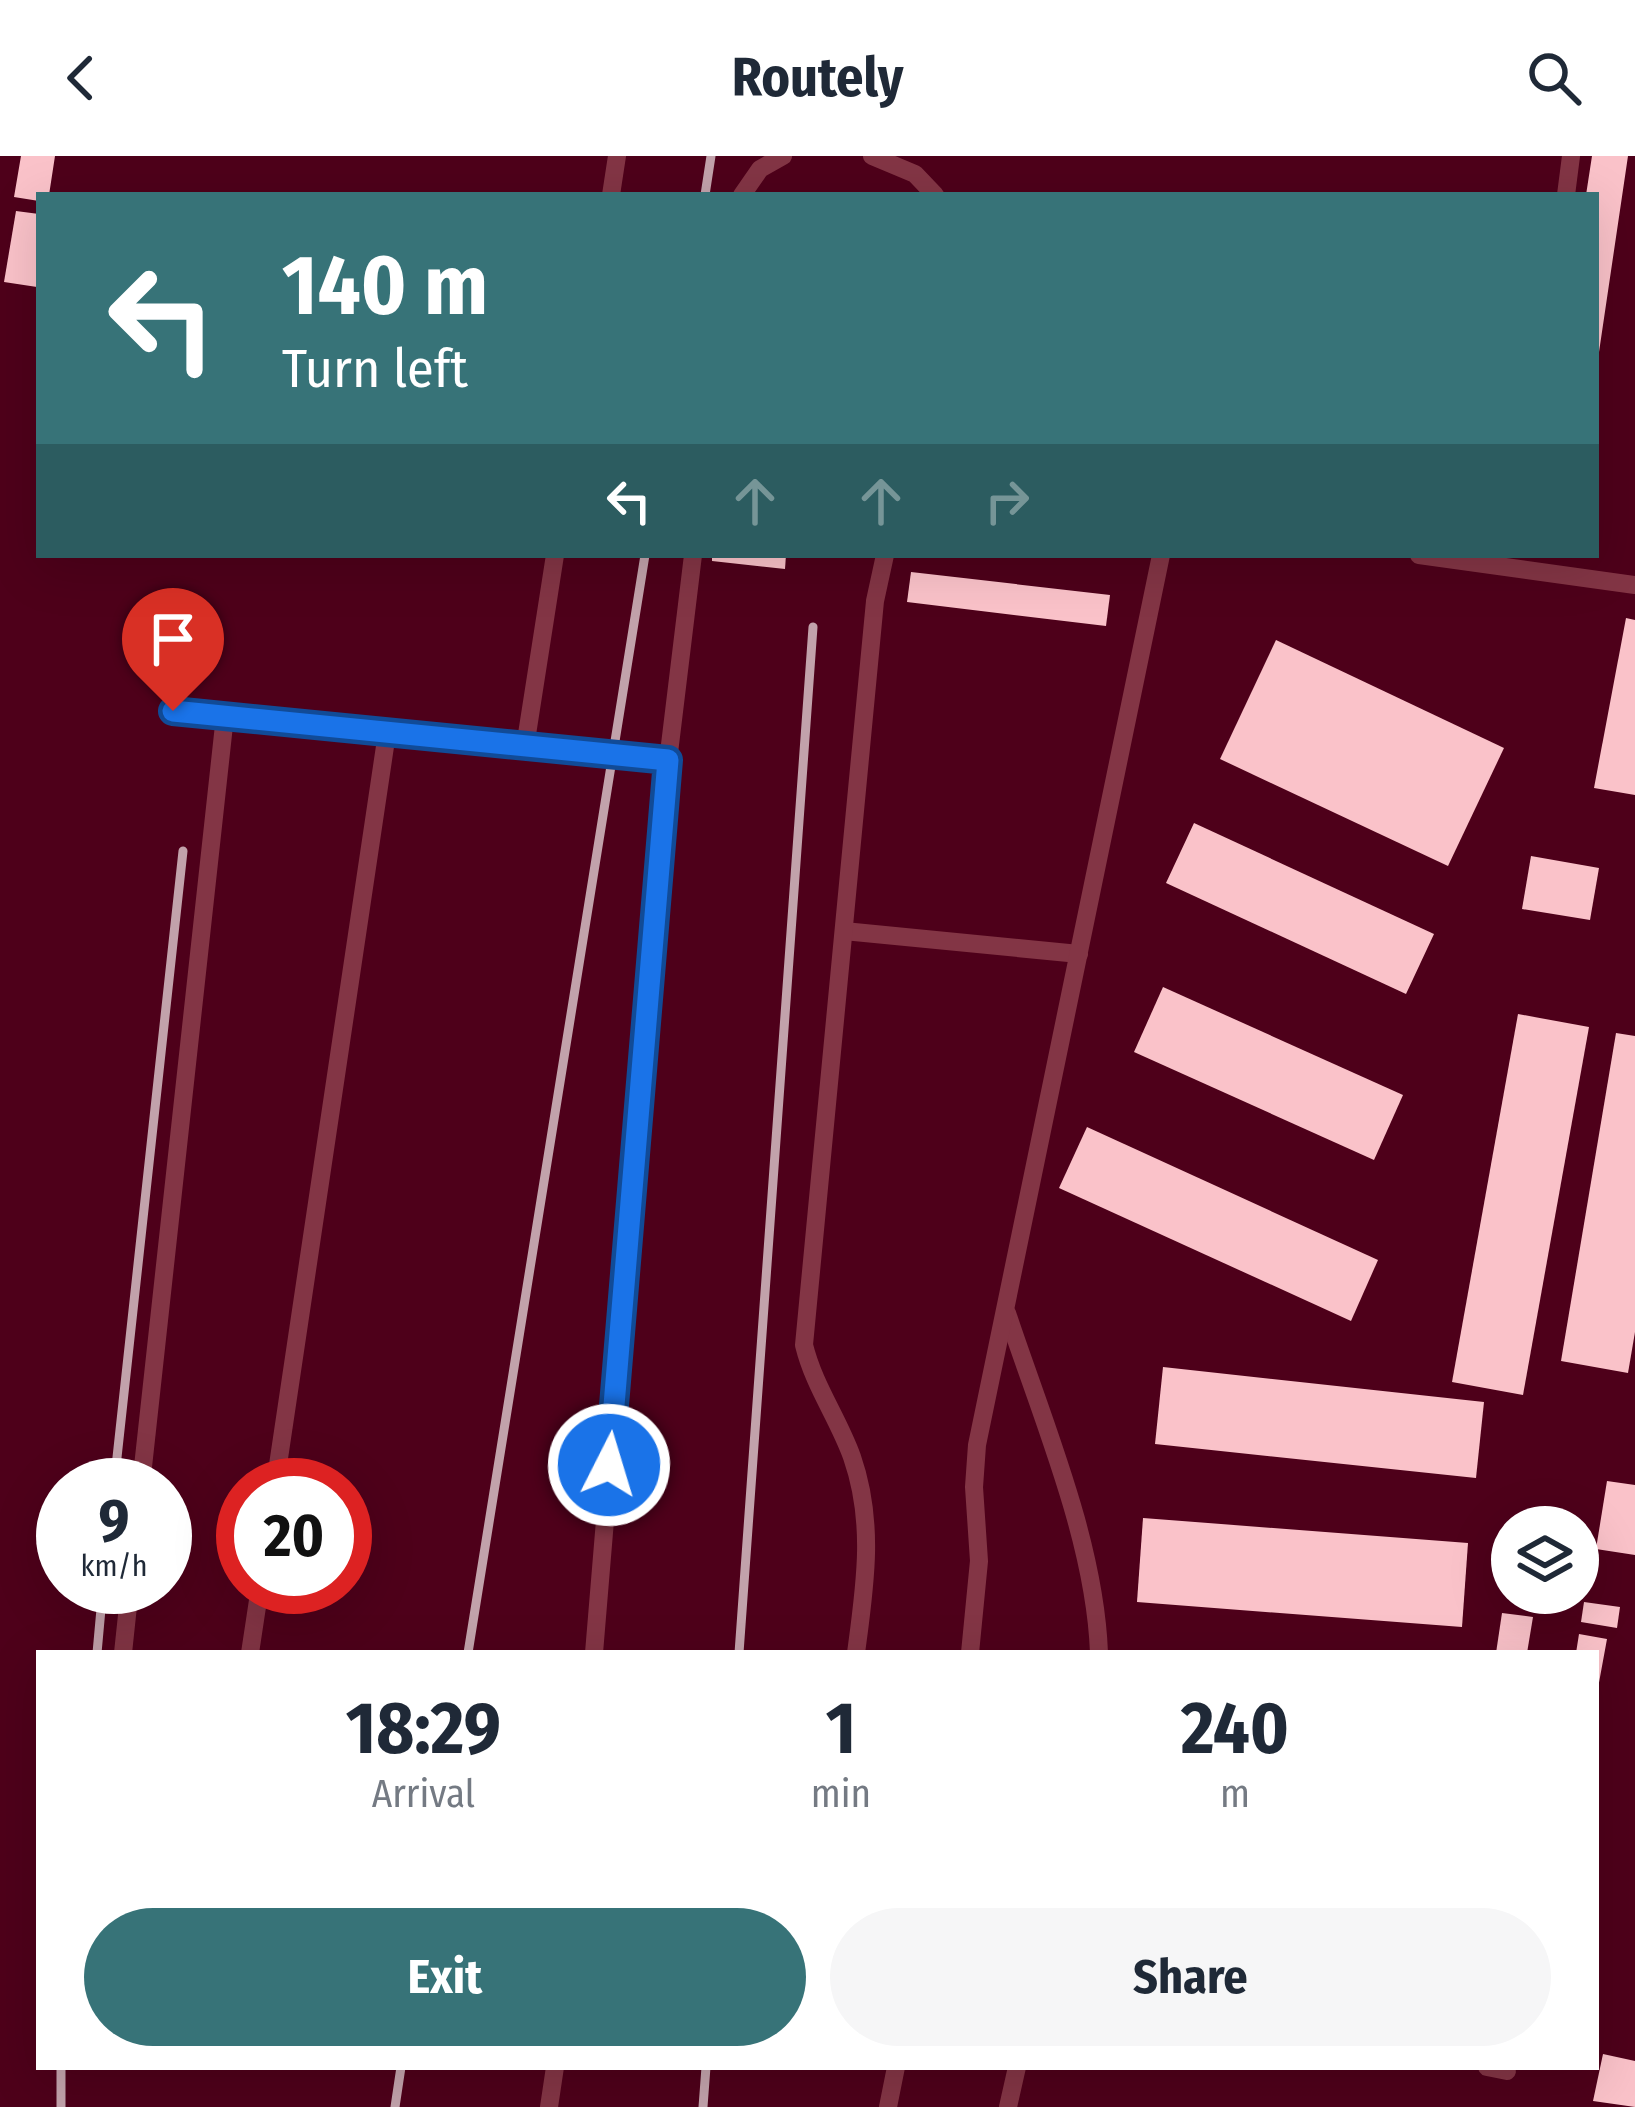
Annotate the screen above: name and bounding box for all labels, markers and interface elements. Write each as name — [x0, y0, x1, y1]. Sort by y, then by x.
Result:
icon: back — [48, 45, 114, 111]
icon: search — [1521, 45, 1587, 111]
text: Routely — [732, 46, 903, 110]
text: 140 m — [282, 235, 488, 336]
icon: left — [84, 240, 240, 396]
text: Turn left — [282, 337, 468, 401]
icon: left — [596, 468, 662, 534]
icon: ahead — [722, 468, 788, 534]
icon: ahead — [848, 468, 914, 534]
icon: right — [974, 468, 1040, 534]
pin — [122, 588, 224, 711]
icon: arrive — [140, 606, 206, 672]
position arrow — [546, 1402, 672, 1528]
speed limit sign: 20 — [216, 1458, 372, 1614]
text: 9 — [98, 1485, 130, 1557]
map controls — [1491, 1506, 1599, 1614]
button: layers — [1491, 1506, 1599, 1614]
text: km/h — [81, 1548, 147, 1584]
text: 18:29 — [346, 1686, 501, 1772]
text: 1 — [826, 1686, 856, 1772]
text: 240 — [1181, 1686, 1289, 1772]
text: Arrival — [372, 1771, 475, 1817]
text: min — [811, 1771, 871, 1817]
text: m — [1220, 1771, 1250, 1817]
button: Exit — [84, 1908, 806, 2046]
button: Share — [830, 1908, 1551, 2046]

